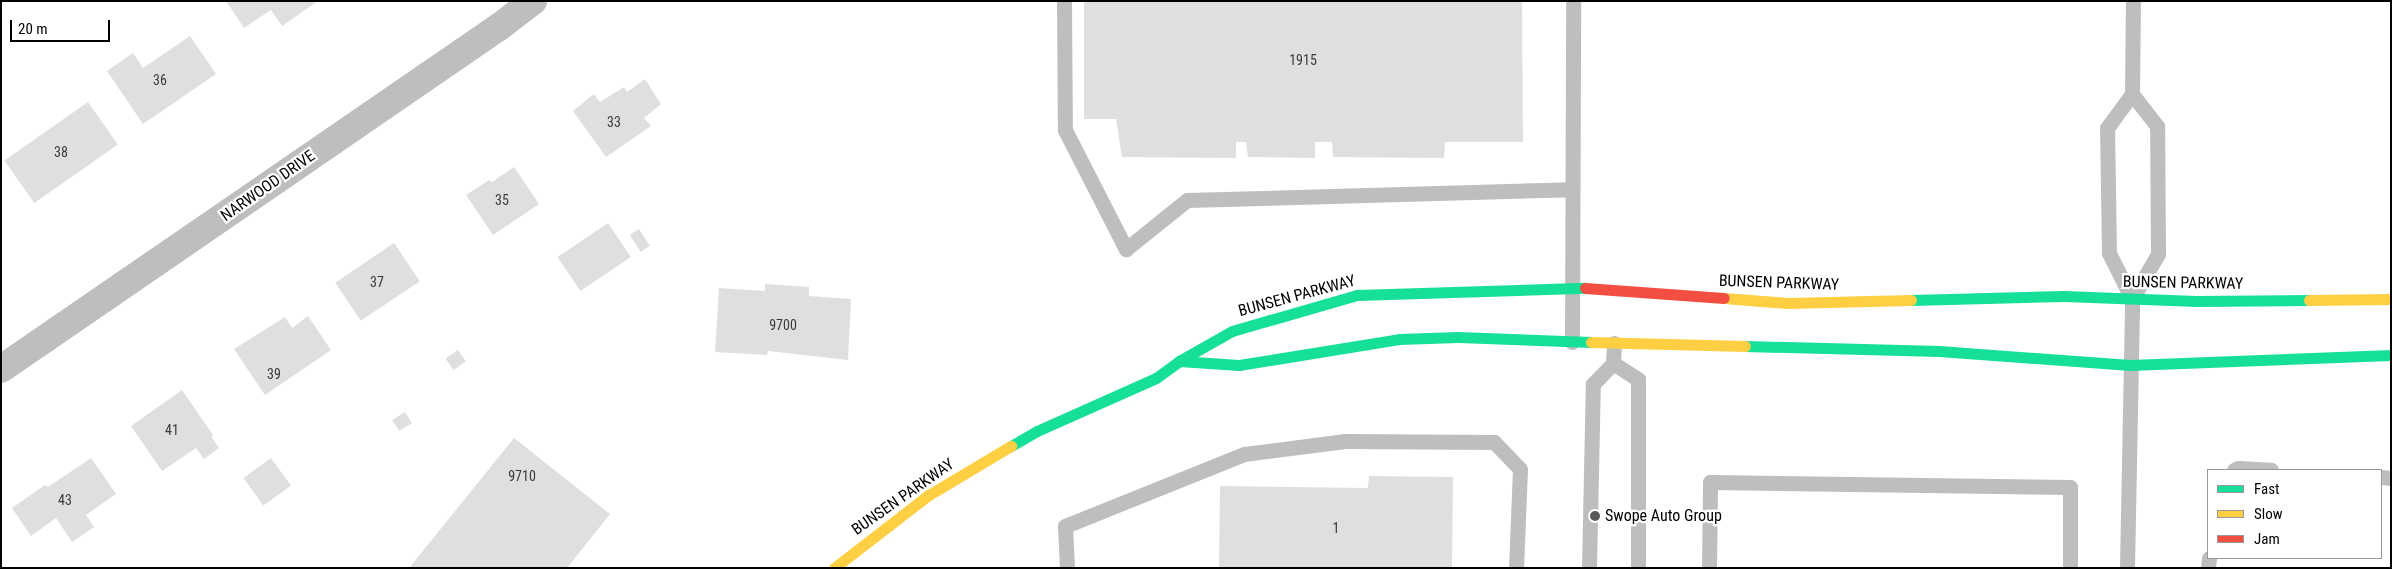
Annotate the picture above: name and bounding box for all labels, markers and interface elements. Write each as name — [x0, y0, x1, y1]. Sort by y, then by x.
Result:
scale bar — [12, 10, 112, 42]
text: 20 m — [18, 20, 48, 38]
house number: 1915 — [1289, 52, 1317, 68]
house number: 36 — [153, 72, 167, 88]
house number: 33 — [607, 114, 621, 130]
house number: 38 — [54, 144, 68, 160]
street label: NARWOOD DRIVE — [217, 146, 319, 226]
house number: 35 — [495, 192, 509, 208]
street label: BUNSEN PARKWAY — [1236, 271, 1358, 321]
street label: BUNSEN PARKWAY — [1718, 271, 1840, 295]
street label: BUNSEN PARKWAY — [2123, 272, 2243, 294]
house number: 37 — [370, 274, 384, 290]
house number: 9700 — [769, 317, 797, 333]
house number: 39 — [267, 366, 281, 382]
house number: 41 — [165, 422, 179, 438]
street label: BUNSEN PARKWAY — [848, 455, 958, 539]
house number: 9710 — [508, 468, 536, 484]
legend — [2207, 469, 2382, 559]
text: Fast — [2254, 480, 2279, 498]
house number: 43 — [58, 492, 72, 508]
text: Slow — [2254, 505, 2283, 523]
place label: Swope Auto Group — [1605, 506, 1722, 526]
marker: Swope Auto Group — [1589, 510, 1601, 522]
house number: 1 — [1333, 520, 1339, 536]
text: Jam — [2254, 530, 2280, 548]

